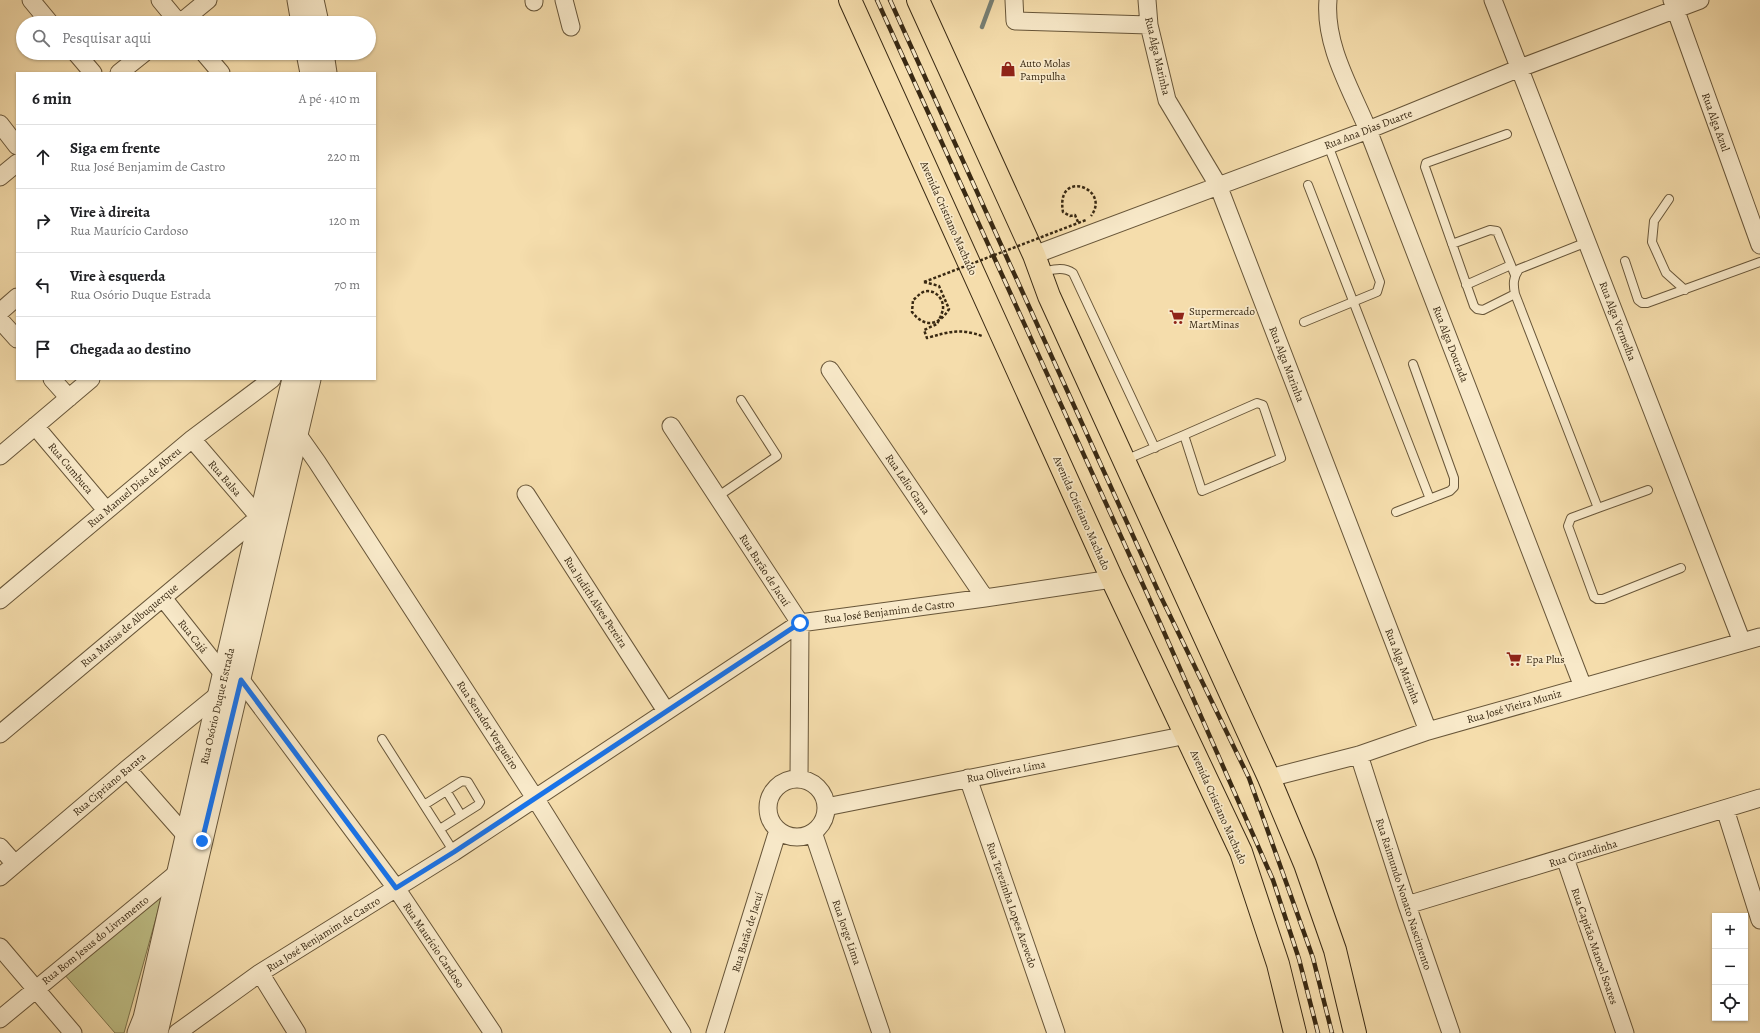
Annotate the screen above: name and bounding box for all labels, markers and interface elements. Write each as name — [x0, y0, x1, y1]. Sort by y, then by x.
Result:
search box — [16, 16, 376, 60]
street label: Rua Alga Marinha — [1141, 16, 1174, 98]
icon: search — [30, 27, 52, 49]
text: Pesquisar aqui — [62, 28, 151, 48]
place label: Auto Molas Pampulha — [1019, 56, 1070, 84]
shop icon: Auto Molas Pampulha — [999, 60, 1017, 78]
text: 6 min — [32, 87, 72, 110]
text: A pé · 410 m — [299, 90, 360, 107]
street label: Rua Alga Azul — [1698, 91, 1733, 154]
street label: Rua Ana Dias Duarte — [1322, 106, 1414, 153]
text: Siga em frente — [70, 138, 160, 158]
icon: ahead — [32, 146, 54, 168]
text: 220 m — [327, 148, 360, 165]
text: Rua José Benjamim de Castro — [70, 158, 225, 175]
street label: Avenida Cristiano Machado — [916, 158, 981, 278]
text: Vire à direita — [70, 202, 150, 222]
icon: right — [32, 210, 54, 232]
text: 120 m — [329, 212, 360, 229]
text: Rua Maurício Cardoso — [70, 222, 188, 239]
text: Vire à esquerda — [70, 266, 166, 286]
icon: left — [32, 274, 54, 296]
text: 70 m — [334, 276, 360, 293]
street label: Rua Alga Vermelha — [1595, 279, 1640, 364]
text: Rua Osório Duque Estrada — [70, 286, 211, 303]
place label: Supermercado MartMinas — [1189, 304, 1255, 332]
street label: Rua Alga Dourada — [1429, 304, 1472, 385]
supermarket icon: Supermercado MartMinas — [1168, 308, 1186, 326]
street label: Rua Alga Marinha — [1265, 324, 1308, 405]
icon: arrive — [32, 338, 54, 360]
text: Chegada ao destino — [70, 339, 191, 359]
street label: Rua Cumbuca — [45, 439, 97, 498]
street label: Rua Manuel Dias de Abreu — [84, 444, 184, 531]
street label: Rua Lelio Gama — [882, 451, 934, 518]
street label: Avenida Cristiano Machado — [1049, 453, 1114, 573]
street label: Rua Balsa — [205, 457, 245, 500]
street label: Rua Barão de Jacuí — [736, 531, 794, 609]
street label: Rua Judith Alves Pereira — [560, 554, 631, 652]
street label: Rua Matias de Albuquerque — [77, 580, 181, 671]
street label: Rua José Benjamim de Castro — [823, 596, 956, 627]
route start — [791, 614, 809, 632]
street label: Rua Cajá — [174, 616, 211, 657]
street label: Rua Alga Marinha — [1381, 626, 1424, 707]
street label: Rua Osório Duque Estrada — [197, 645, 238, 766]
supermarket icon: Epa Plus — [1505, 650, 1523, 668]
place label: Epa Plus — [1526, 652, 1565, 667]
street label: Rua Senador Vergueiro — [453, 678, 522, 773]
street label: Rua José Vieira Muniz — [1465, 686, 1563, 727]
street label: Avenida Cristiano Machado — [1186, 747, 1251, 867]
street label: Rua Cipriano Barata — [70, 749, 150, 819]
street label: Rua Oliveira Lima — [965, 756, 1048, 787]
street label: Rua Raimundo Nonato Nascimento — [1372, 816, 1435, 973]
route end — [193, 832, 211, 850]
street label: Rua Cirandinha — [1547, 836, 1620, 871]
street label: Rua Terezinha Lopes Azevedo — [983, 840, 1040, 971]
street label: Rua Capitão Manoel Soares — [1568, 886, 1622, 1006]
street label: Rua Barão de Jacuí — [728, 890, 767, 974]
street label: Rua Bom Jesus do Livramento — [39, 892, 152, 988]
street label: Rua José Benjamim de Castro — [264, 893, 383, 976]
street label: Rua Jorge Lima — [828, 898, 865, 968]
street label: Rua Maurício Cardoso — [399, 900, 468, 991]
map controls — [1712, 913, 1748, 1021]
button: + — [1712, 913, 1748, 949]
button: − — [1712, 949, 1748, 985]
button: locate — [1712, 985, 1748, 1021]

